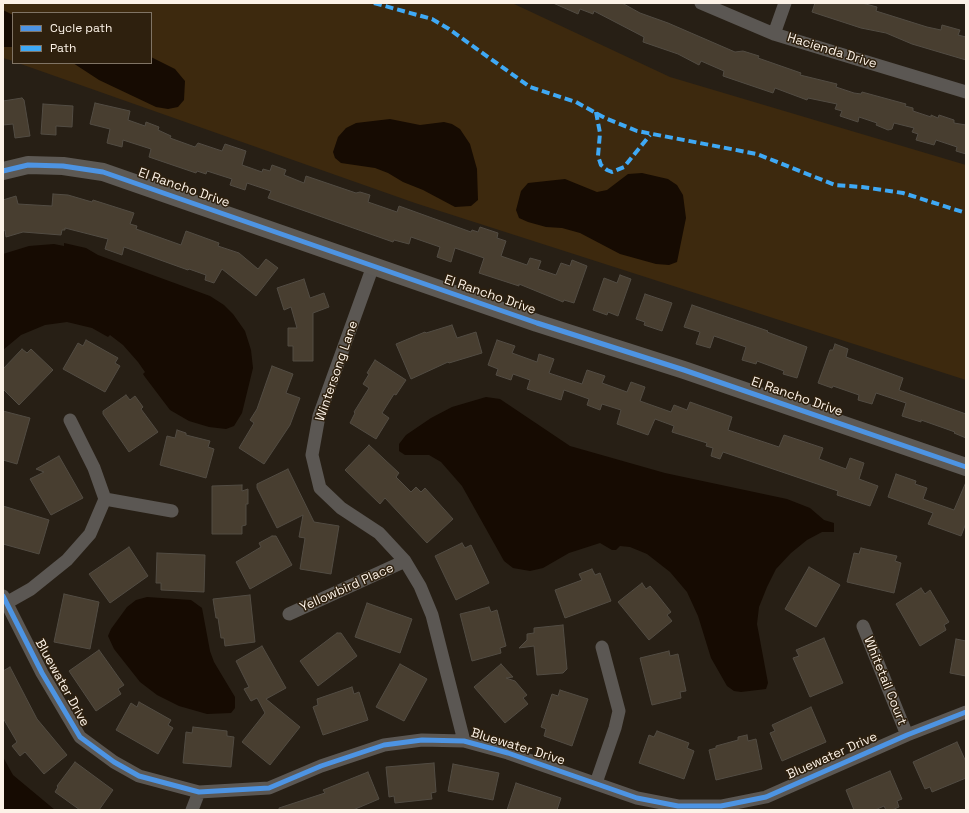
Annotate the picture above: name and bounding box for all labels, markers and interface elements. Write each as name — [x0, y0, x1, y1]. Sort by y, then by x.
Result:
legend — [12, 12, 152, 64]
text: Cycle path — [50, 20, 112, 36]
street label: Hacienda Drive — [785, 30, 879, 72]
text: Path — [50, 40, 76, 56]
street label: El Rancho Drive — [136, 165, 232, 211]
street label: El Rancho Drive — [442, 272, 538, 318]
street label: Wintersong Lane — [312, 319, 362, 423]
street label: El Rancho Drive — [749, 374, 845, 420]
street label: Yellowbird Place — [298, 560, 396, 616]
street label: Whitetail Court — [860, 634, 910, 728]
street label: Bluewater Drive — [32, 637, 92, 729]
street label: Bluewater Drive — [469, 725, 567, 769]
street label: Bluewater Drive — [784, 729, 880, 783]

